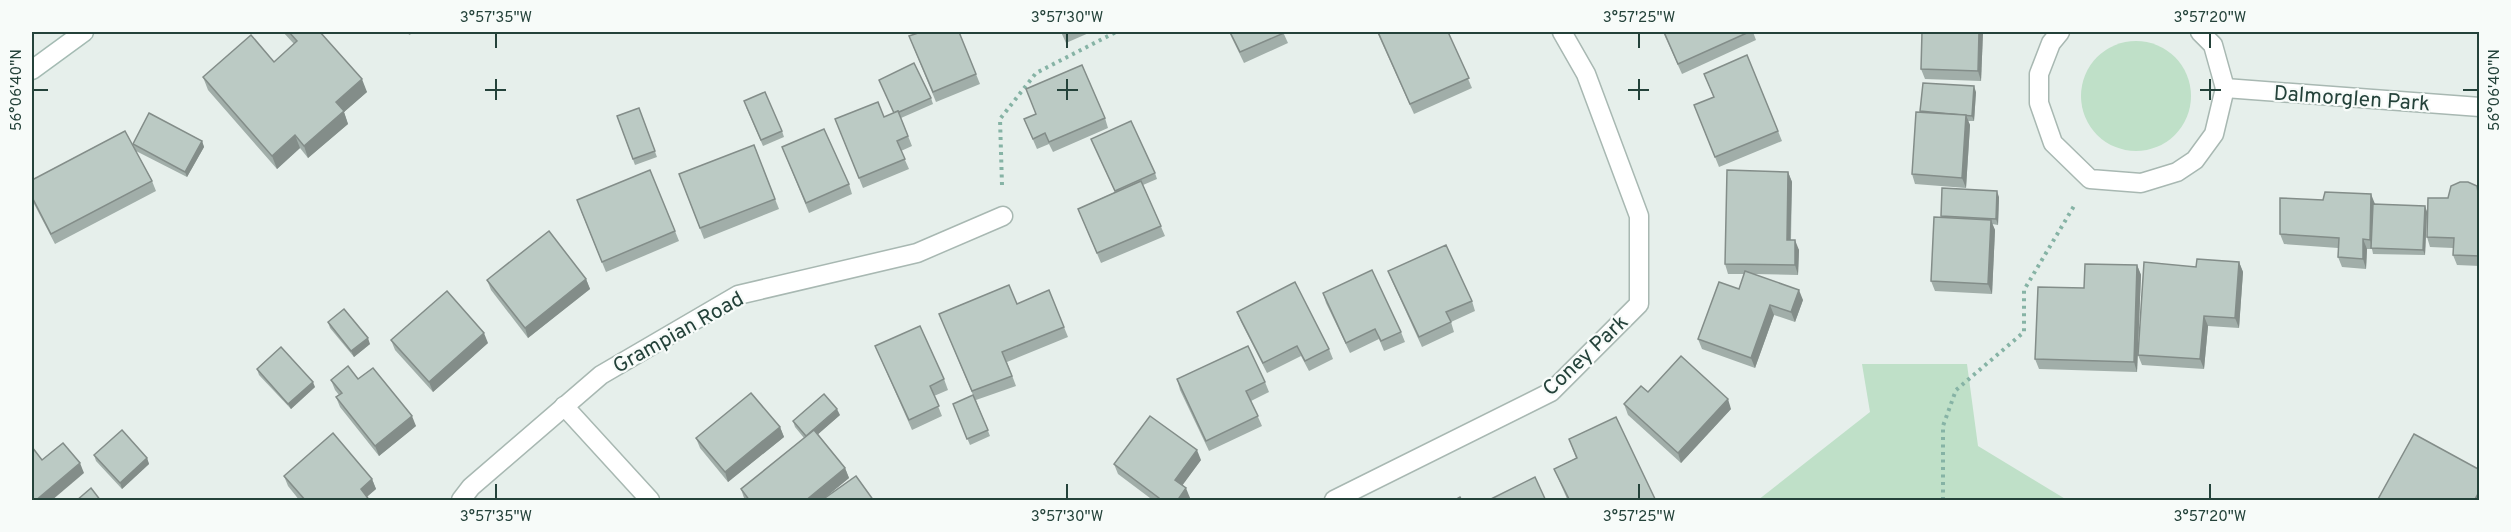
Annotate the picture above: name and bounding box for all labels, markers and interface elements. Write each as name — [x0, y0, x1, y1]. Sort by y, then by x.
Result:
text: 3°57'35"W — [460, 9, 532, 28]
text: 3°57'30"W — [1031, 9, 1103, 28]
text: 3°57'25"W — [1603, 9, 1675, 28]
text: 3°57'20"W — [2174, 9, 2246, 28]
text: 56°06'40"N — [8, 49, 27, 131]
text: 56°06'40"N — [2486, 49, 2505, 131]
street label: Dalmorglen Park — [2273, 81, 2431, 118]
street label: Grampian Road — [609, 286, 749, 380]
street label: Coney Park — [1537, 309, 1635, 403]
text: 3°57'35"W — [460, 508, 532, 527]
text: 3°57'30"W — [1031, 508, 1103, 527]
text: 3°57'25"W — [1603, 508, 1675, 527]
text: 3°57'20"W — [2174, 508, 2246, 527]

